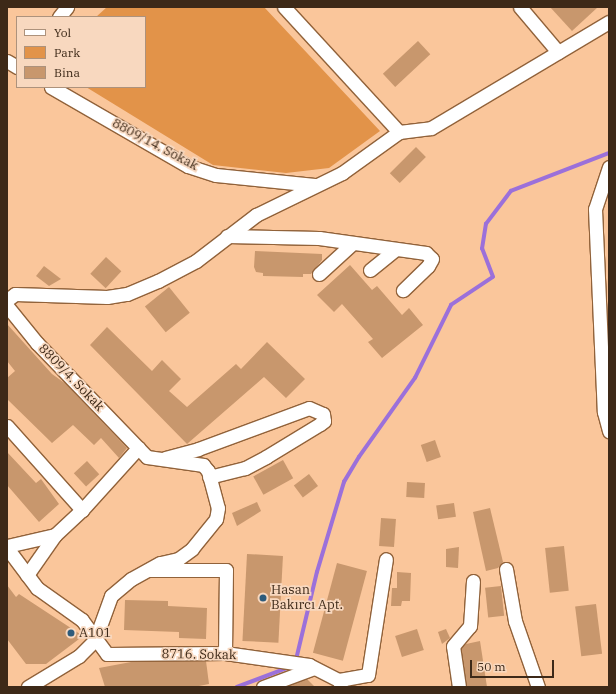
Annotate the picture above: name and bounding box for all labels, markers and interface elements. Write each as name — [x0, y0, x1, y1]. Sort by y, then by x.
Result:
legend — [16, 16, 146, 88]
text: Yol — [54, 25, 71, 40]
text: Park — [54, 45, 80, 60]
text: Bina — [54, 65, 80, 80]
street label: 8809/14. Sokak — [109, 116, 201, 174]
street label: 8809/4. Sokak — [35, 341, 107, 415]
place label: Hasan Bakırcı Apt. — [271, 583, 343, 614]
marker: Hasan Bakırcı Apt. — [258, 593, 268, 603]
place label: A101 — [79, 625, 111, 641]
marker: A101 — [66, 628, 76, 638]
street label: 8716. Sokak — [161, 647, 237, 663]
scale bar — [472, 652, 556, 678]
text: 50 m — [477, 659, 506, 674]

